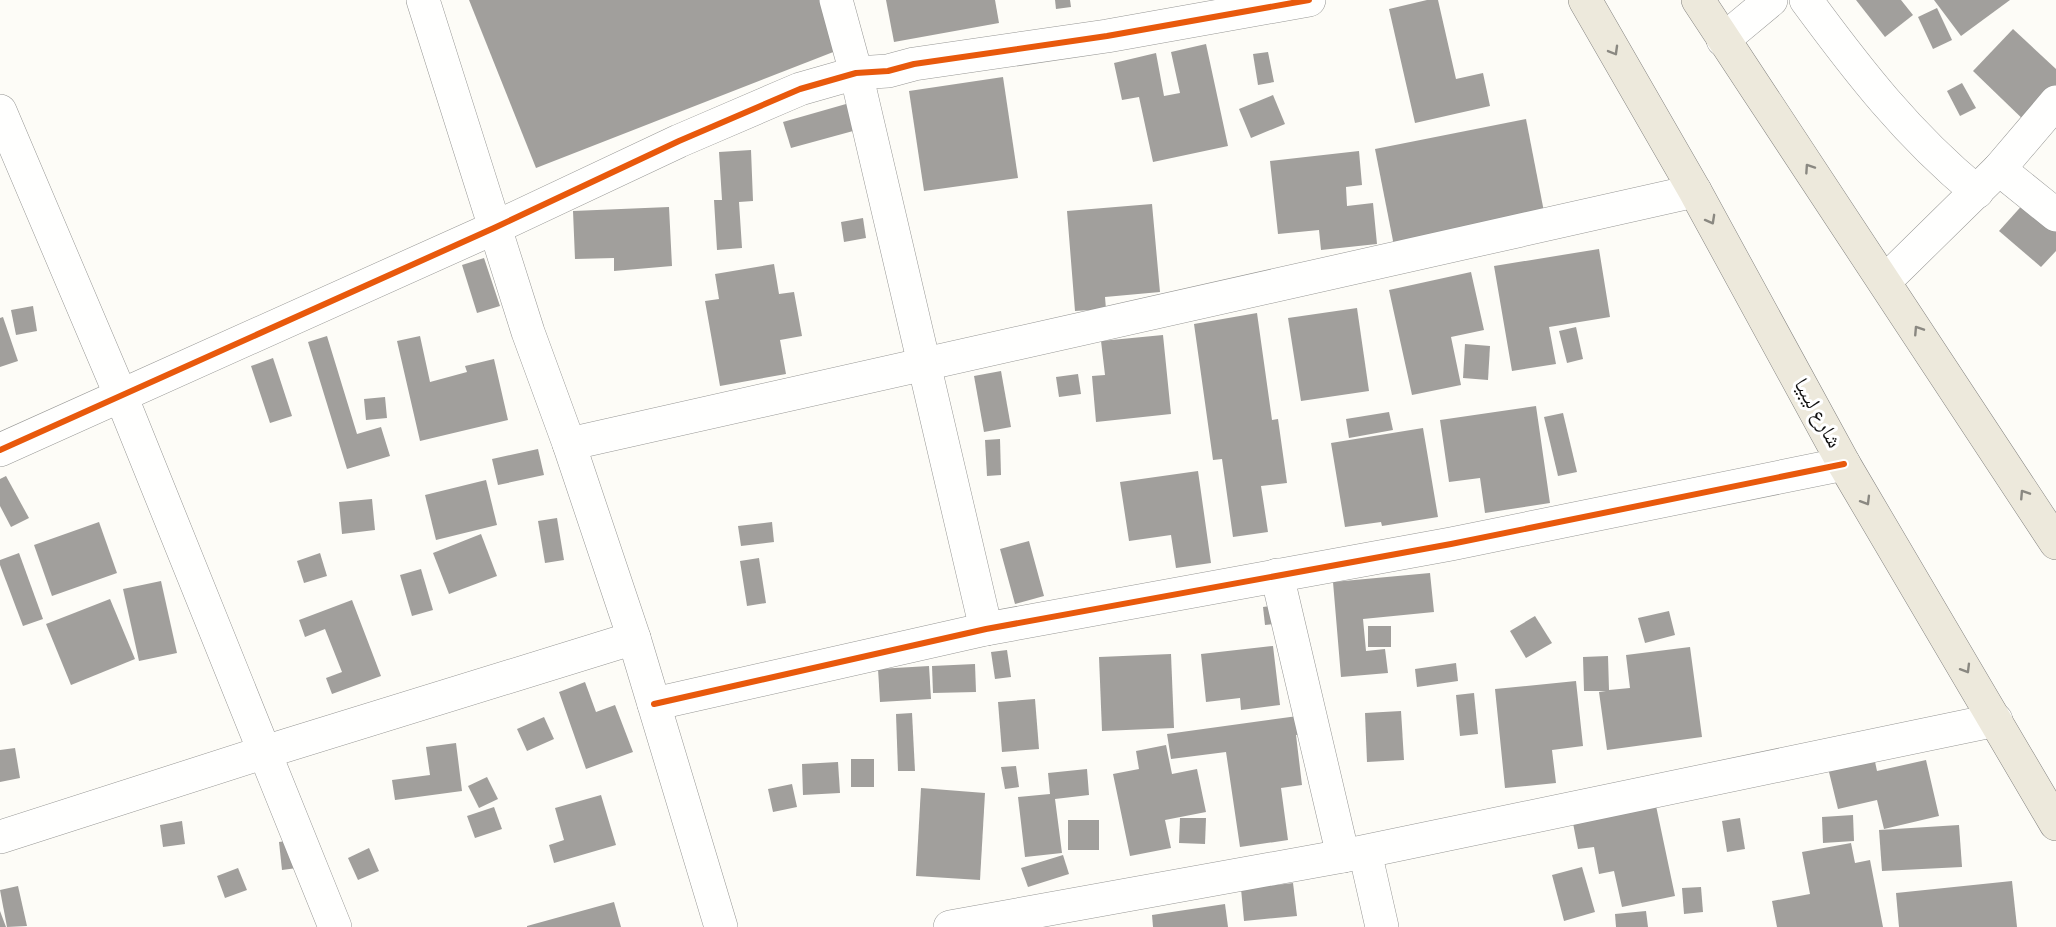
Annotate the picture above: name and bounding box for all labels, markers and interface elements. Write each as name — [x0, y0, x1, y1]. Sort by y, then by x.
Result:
one-way arrow — [1607, 45, 1619, 55]
one-way arrow — [1805, 164, 1816, 175]
one-way arrow — [1704, 214, 1715, 224]
one-way arrow — [1914, 326, 1925, 337]
street label: شارع ليبيا — [1782, 372, 1850, 456]
one-way arrow — [2020, 490, 2031, 501]
one-way arrow — [1858, 495, 1870, 505]
one-way arrow — [1958, 663, 1970, 673]

